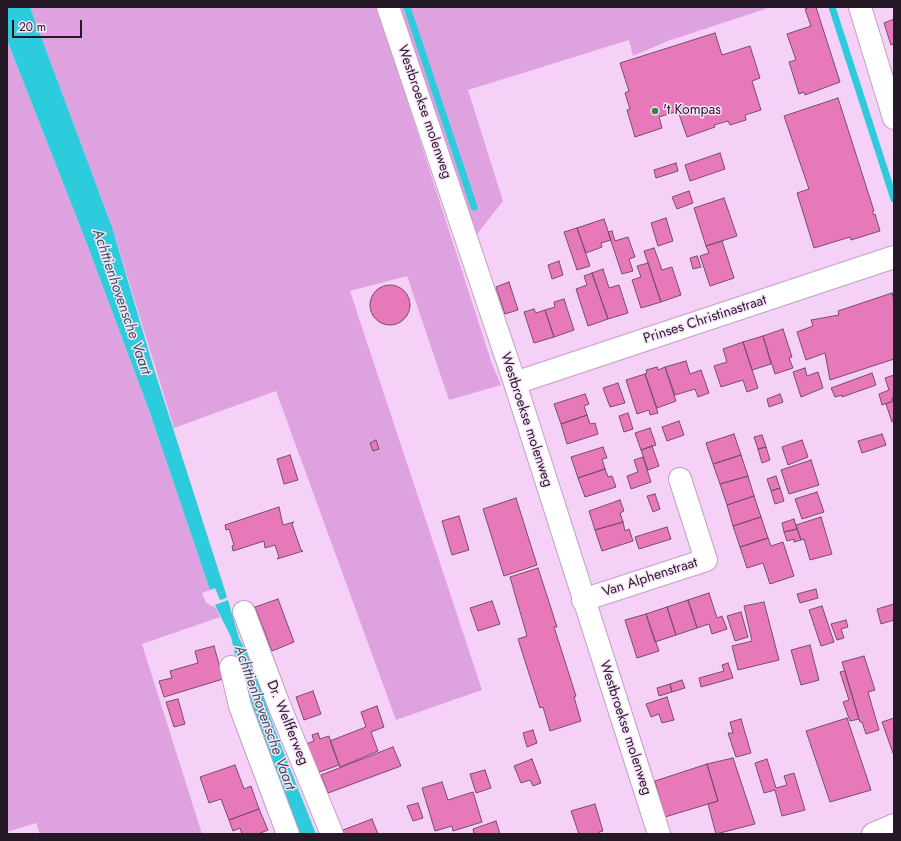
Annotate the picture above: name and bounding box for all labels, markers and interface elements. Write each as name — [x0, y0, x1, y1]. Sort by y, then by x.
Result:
scale bar — [14, 12, 84, 38]
text: 20 m — [19, 18, 46, 36]
street label: Westbroekse molenweg — [393, 43, 455, 181]
place label: 't Kompas — [663, 103, 721, 119]
marker: 't Kompas — [650, 106, 660, 116]
water label: Achttienhovensche Vaart — [88, 227, 154, 377]
street label: Prinses Christinastraat — [641, 292, 769, 348]
street label: Westbroekse molenweg — [496, 351, 556, 489]
street label: Van Alphenstraat — [600, 555, 700, 601]
water label: Achttienhovensche Vaart — [229, 643, 299, 793]
street label: Westbroekse molenweg — [595, 659, 655, 797]
street label: Dr. Welfferweg — [262, 678, 312, 768]

